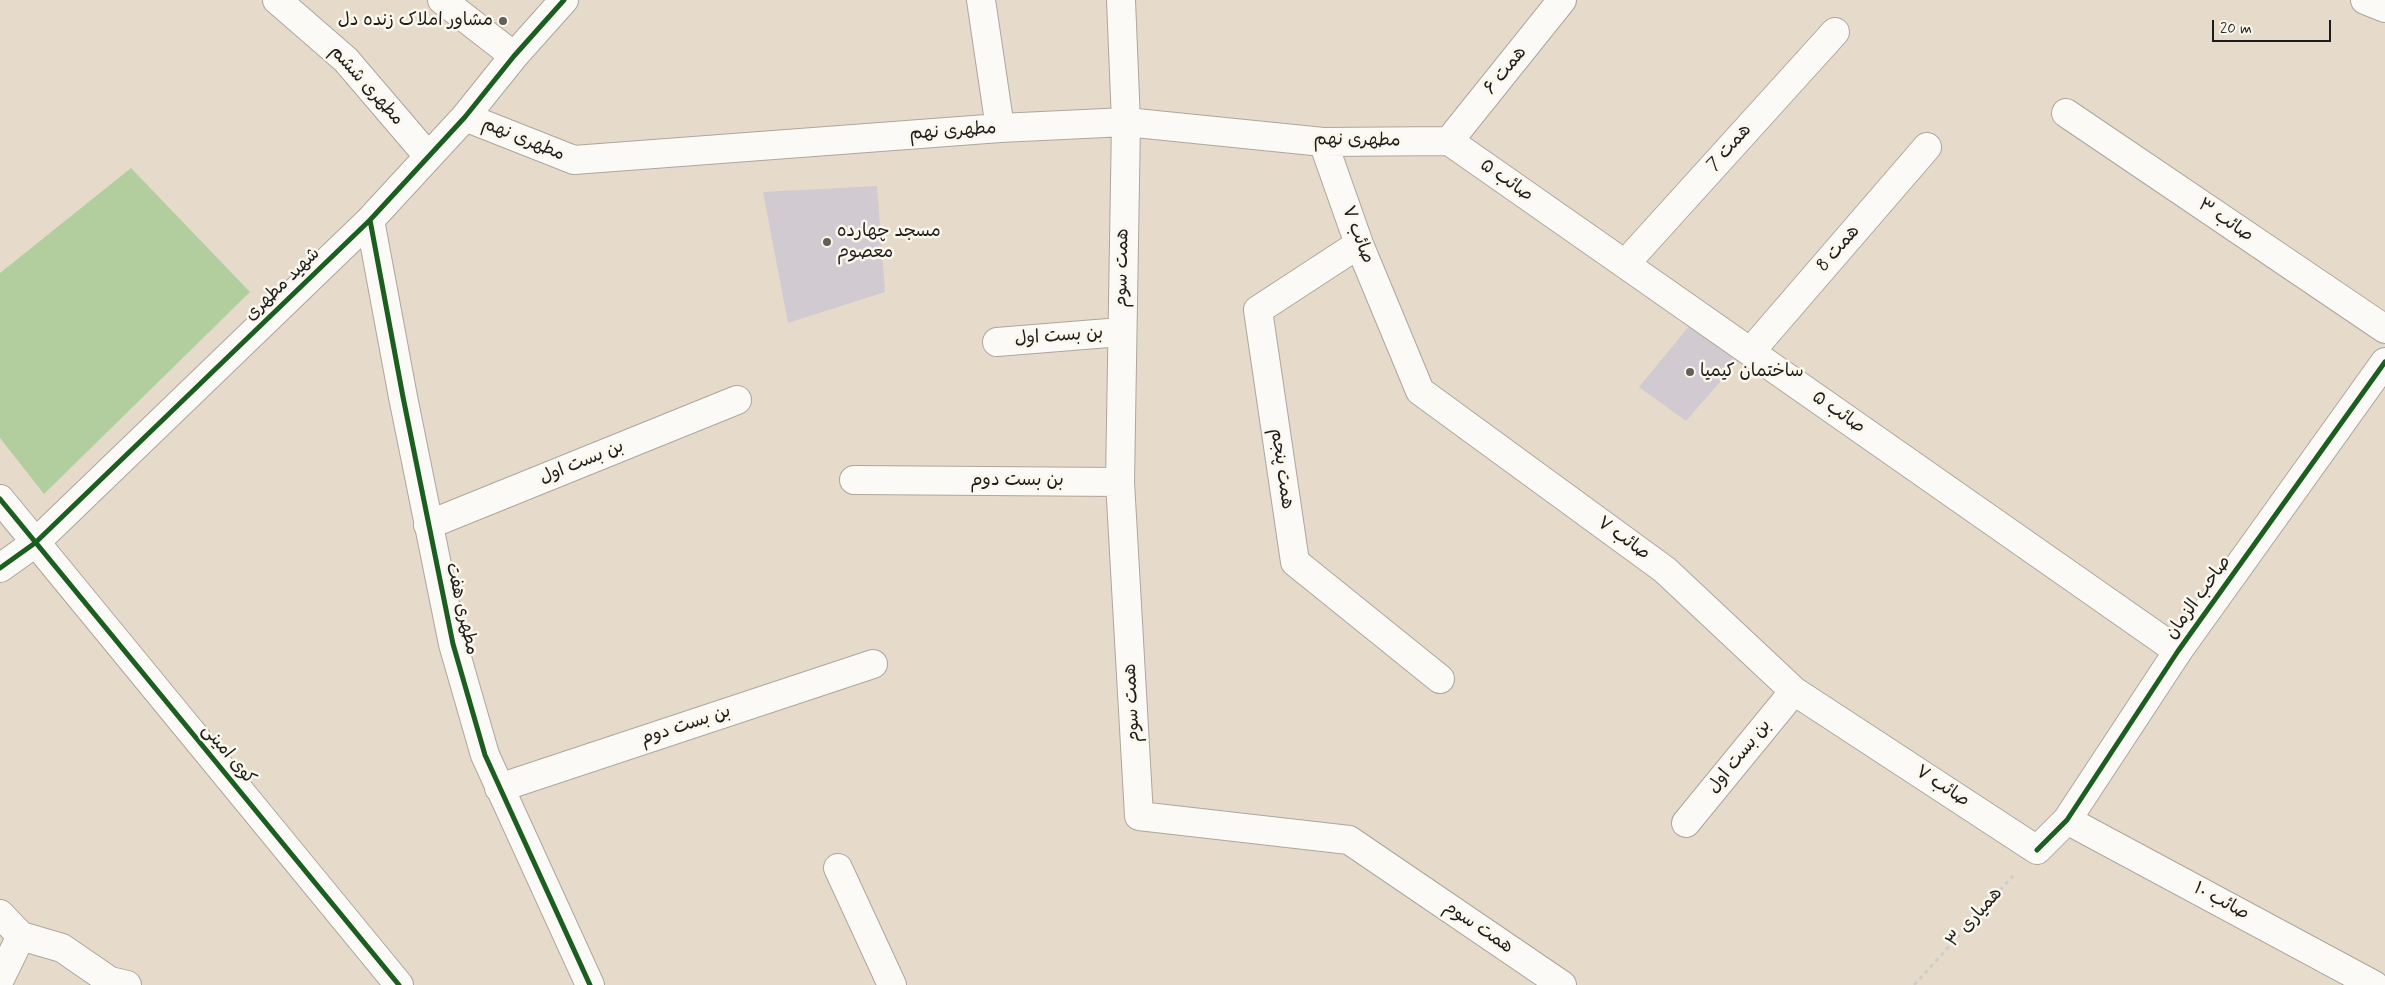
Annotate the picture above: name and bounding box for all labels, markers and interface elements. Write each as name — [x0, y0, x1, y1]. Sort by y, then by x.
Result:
place label: مشاور املاک زنده دل — [338, 10, 493, 32]
scale bar — [2215, 10, 2334, 42]
marker: مشاور املاک زنده دل — [497, 15, 509, 27]
text: 20 m — [2220, 19, 2252, 39]
street label: مطهری ششم — [324, 42, 408, 130]
street label: همت ۶ — [1480, 42, 1532, 100]
street label: مطهری نهم — [479, 114, 567, 166]
street label: مطهری نهم — [909, 118, 997, 146]
street label: همت 7 — [1703, 120, 1757, 176]
street label: مطهری نهم — [1313, 129, 1401, 153]
street label: صائب ۵ — [1475, 155, 1537, 207]
street label: صائب ۳ — [2193, 195, 2257, 247]
street label: صائب ۷ — [1336, 203, 1378, 267]
place label: مسجد چهارده معصوم — [837, 221, 941, 264]
street label: همت 8 — [1813, 221, 1865, 277]
street label: همت سوم — [1112, 228, 1134, 308]
marker: مسجد چهارده معصوم — [821, 236, 833, 248]
street label: شهید مطهری — [241, 244, 325, 326]
street label: بن بست اول — [1014, 323, 1104, 351]
place label: ساختمان کیمیا — [1700, 361, 1804, 383]
marker: ساختمان کیمیا — [1684, 366, 1696, 378]
street label: صائب ۵ — [1807, 387, 1869, 439]
street label: همت پنجم — [1265, 427, 1297, 511]
street label: بن بست اول — [537, 436, 627, 490]
street label: بن بست دوم — [970, 470, 1064, 492]
street label: صائب ۷ — [1592, 513, 1654, 565]
street label: صاحب الزمان — [2162, 552, 2236, 644]
street label: مطهری هفت — [440, 561, 482, 657]
street label: همت سوم — [1120, 663, 1146, 743]
street label: بن بست دوم — [638, 701, 734, 751]
street label: بن بست اول — [1704, 716, 1776, 798]
street label: کوی امینی — [196, 720, 260, 790]
street label: صائب ۷ — [1911, 762, 1973, 812]
street label: صائب ۱۰ — [2190, 878, 2252, 926]
street label: همیاری ۳ — [1942, 883, 2008, 953]
street label: همت سوم — [1439, 897, 1517, 959]

